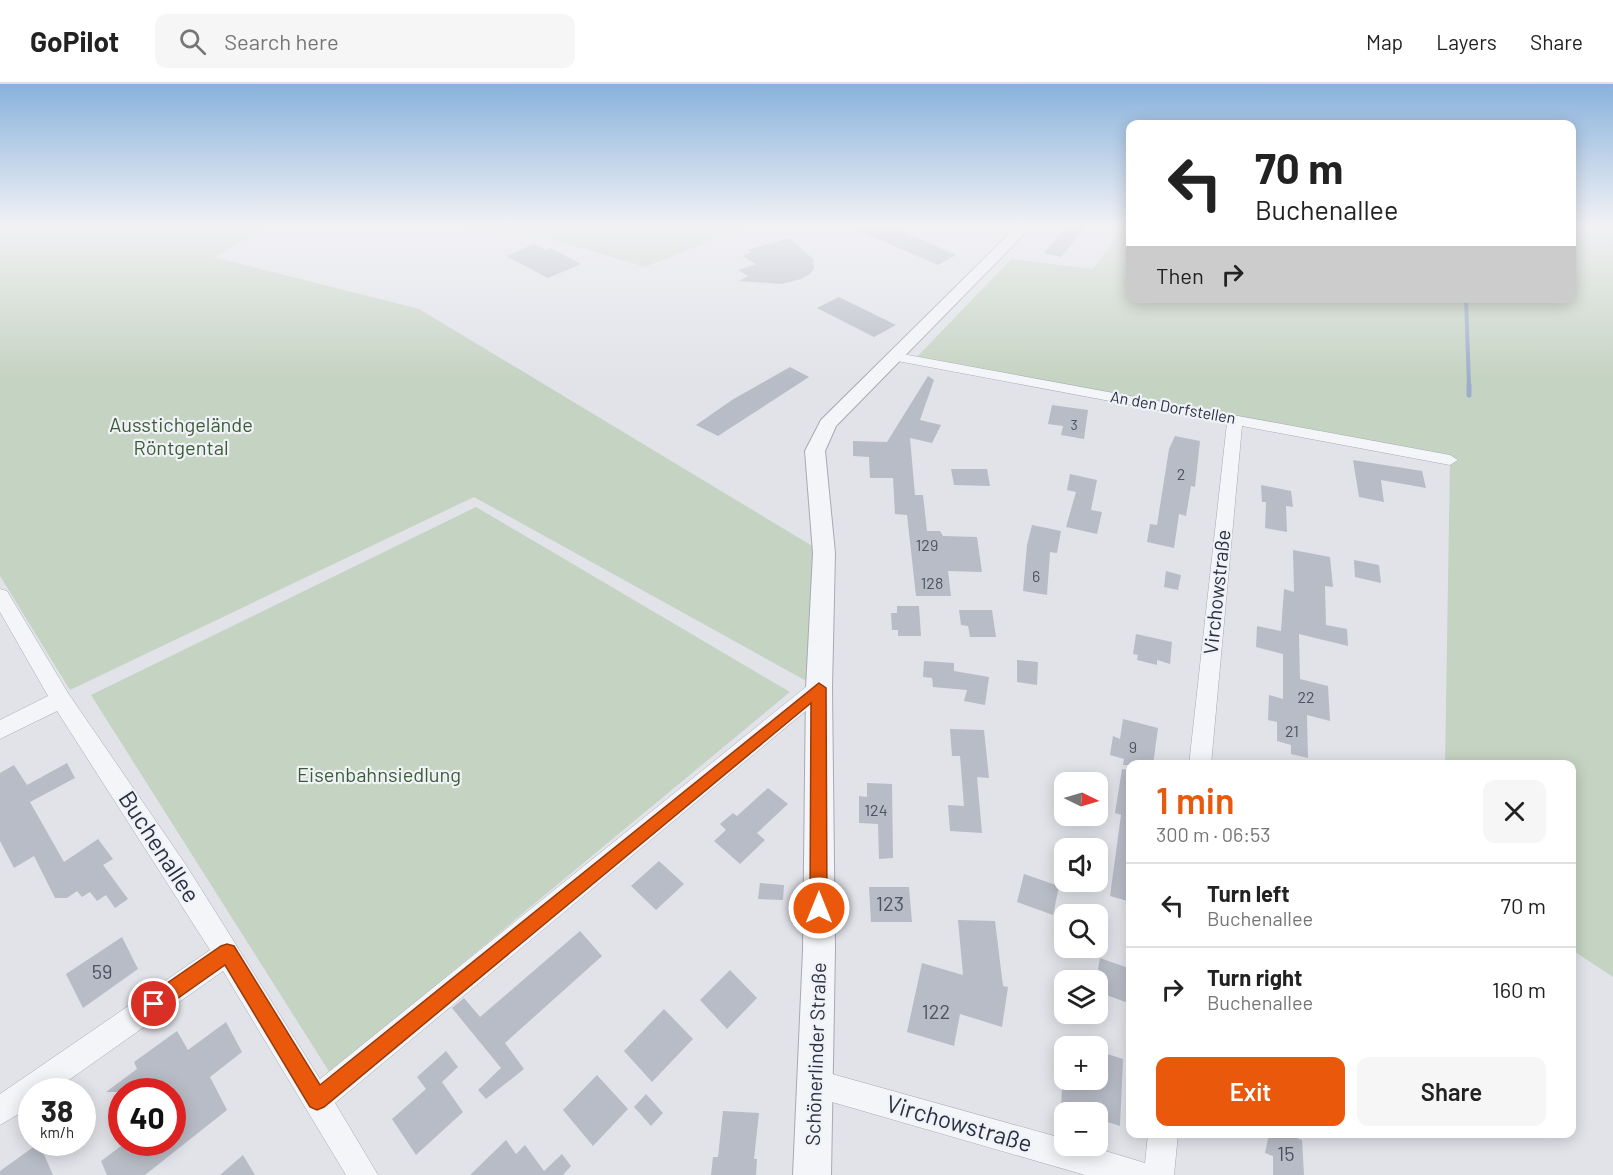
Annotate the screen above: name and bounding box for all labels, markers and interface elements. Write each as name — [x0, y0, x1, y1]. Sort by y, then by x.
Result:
search box — [155, 14, 575, 68]
text: GoPilot — [30, 24, 119, 58]
icon: search — [176, 25, 209, 58]
text: Search here — [224, 28, 339, 54]
text: Map — [1366, 29, 1403, 54]
text: Layers — [1436, 29, 1497, 54]
text: Share — [1530, 29, 1583, 54]
text: 70 m — [1255, 142, 1343, 192]
icon: left — [1156, 144, 1234, 222]
text: Buchenallee — [1255, 193, 1398, 225]
icon: right — [1216, 258, 1249, 291]
text: Then — [1156, 262, 1204, 288]
street label: An den Dorfstellen — [1109, 386, 1237, 427]
park label: Ausstichgelände Röntgental — [109, 412, 253, 459]
house number: 3 — [1070, 416, 1078, 433]
house number: 2 — [1177, 464, 1185, 483]
street label: Virchowstraße — [1198, 528, 1235, 656]
house number: 129 — [916, 535, 938, 554]
house number: 6 — [1032, 566, 1040, 585]
house number: 128 — [921, 573, 943, 592]
house number: 22 — [1297, 687, 1315, 706]
house number: 21 — [1285, 721, 1299, 740]
house number: 9 — [1129, 737, 1137, 756]
park label: Eisenbahnsiedlung — [297, 762, 461, 786]
north arrow — [1054, 772, 1108, 826]
map controls — [1054, 772, 1108, 1156]
text: 1 min — [1156, 778, 1235, 821]
button: close — [1483, 780, 1546, 843]
street label: Buchenallee — [113, 785, 207, 908]
house number: 124 — [865, 800, 888, 819]
text: 300 m · 06:53 — [1156, 822, 1271, 846]
button: sound — [1054, 838, 1108, 892]
position arrow — [787, 876, 851, 940]
text: Turn left — [1207, 880, 1290, 906]
icon: left — [1156, 889, 1189, 922]
house number: 123 — [876, 891, 904, 915]
text: 70 m — [1501, 892, 1546, 918]
button: search — [1054, 904, 1108, 958]
text: Buchenallee — [1207, 906, 1313, 930]
house number: 59 — [92, 959, 112, 983]
street label: Schönerlinder Straße — [800, 962, 830, 1146]
text: Turn right — [1207, 964, 1302, 990]
button: layers — [1054, 970, 1108, 1024]
icon: right — [1156, 973, 1189, 1006]
text: 160 m — [1492, 976, 1546, 1002]
pin — [128, 978, 179, 1029]
icon: arrive — [137, 987, 170, 1020]
text: Buchenallee — [1207, 990, 1313, 1014]
house number: 122 — [922, 999, 950, 1023]
button: + — [1054, 1036, 1108, 1090]
button: Exit — [1156, 1057, 1345, 1126]
button: Share — [1357, 1057, 1546, 1126]
speed limit sign: 40 — [108, 1078, 186, 1156]
street label: Virchowstraße — [883, 1088, 1036, 1157]
text: 38 — [41, 1092, 73, 1128]
button: − — [1054, 1102, 1108, 1156]
text: km/h — [40, 1123, 74, 1141]
house number: 15 — [1277, 1141, 1295, 1165]

